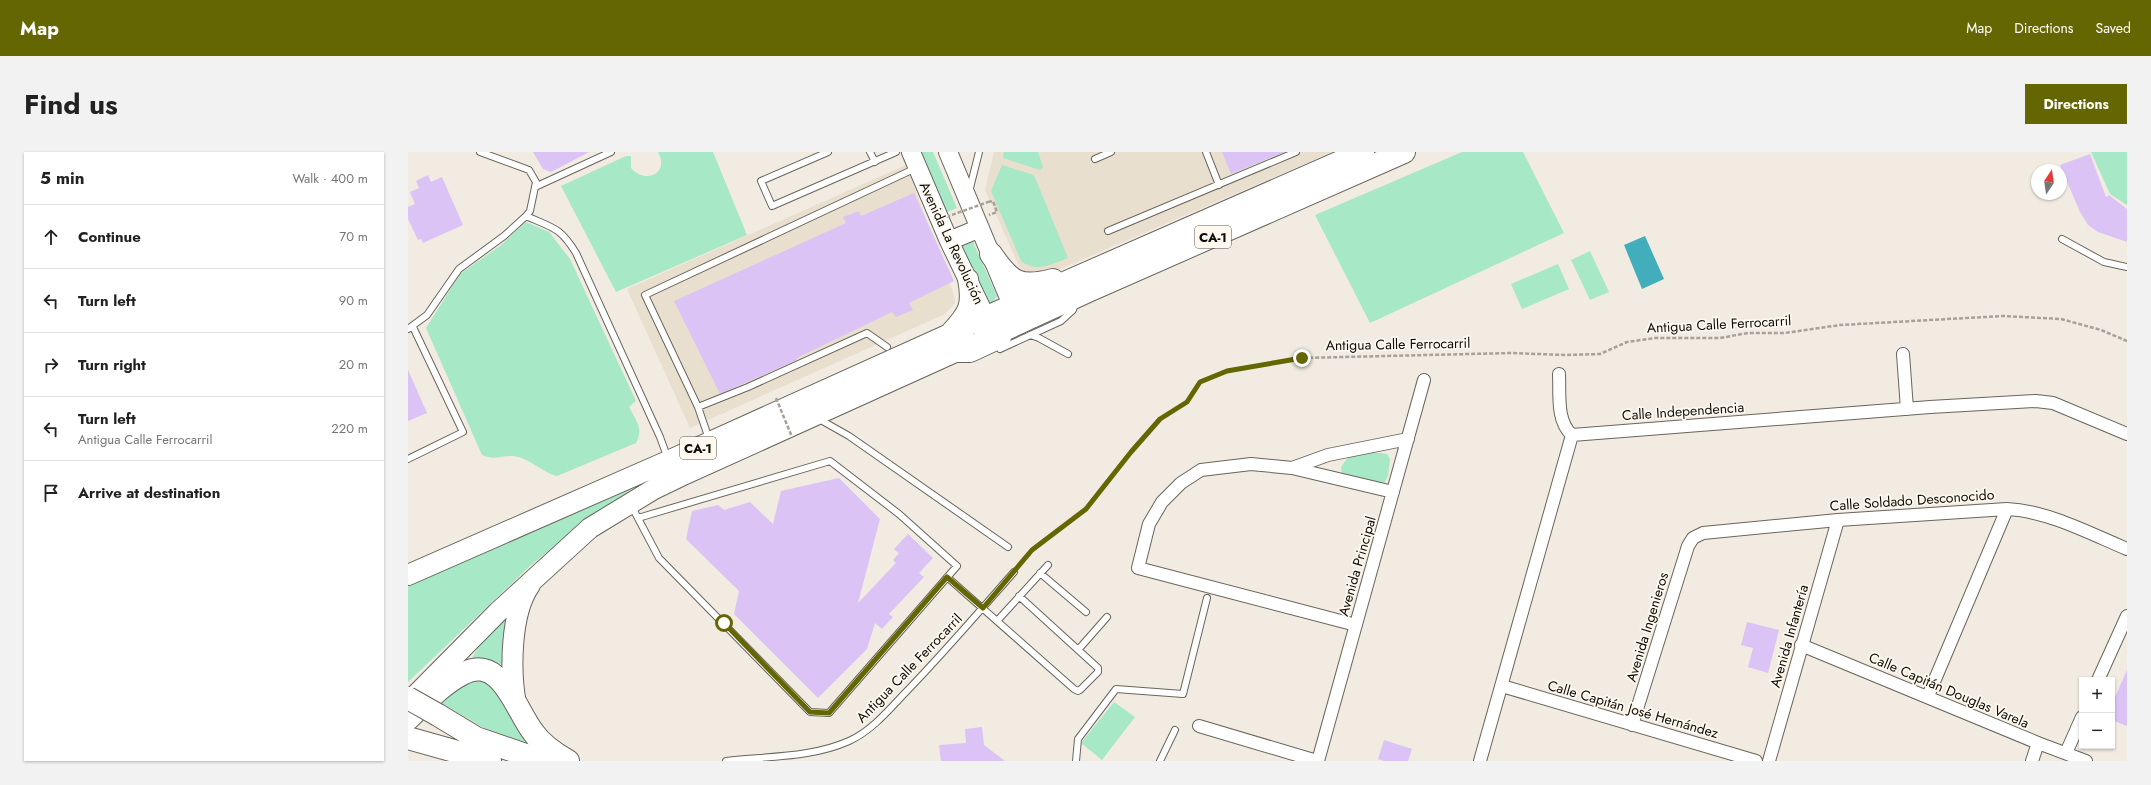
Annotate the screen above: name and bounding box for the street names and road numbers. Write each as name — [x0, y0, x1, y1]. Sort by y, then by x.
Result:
street label: Avenida La Revolución — [915, 178, 989, 308]
road number: CA-1 — [1195, 226, 1231, 248]
street label: Antigua Calle Ferrocarril — [1646, 310, 1792, 338]
street label: Antigua Calle Ferrocarril — [1325, 333, 1471, 355]
street label: Calle Independencia — [1621, 397, 1745, 425]
road number: CA-1 — [680, 437, 716, 459]
street label: Calle Soldado Desconocido — [1829, 484, 1995, 516]
street label: Avenida Principal — [1333, 514, 1381, 618]
street label: Avenida Ingenieros — [1621, 569, 1673, 684]
street label: Avenida Infantería — [1765, 582, 1813, 690]
street label: Antigua Calle Ferrocarril — [852, 609, 966, 727]
street label: Calle Capitán Douglas Varela — [1866, 647, 2032, 733]
street label: Calle Capitán José Hernández — [1545, 675, 1721, 743]

